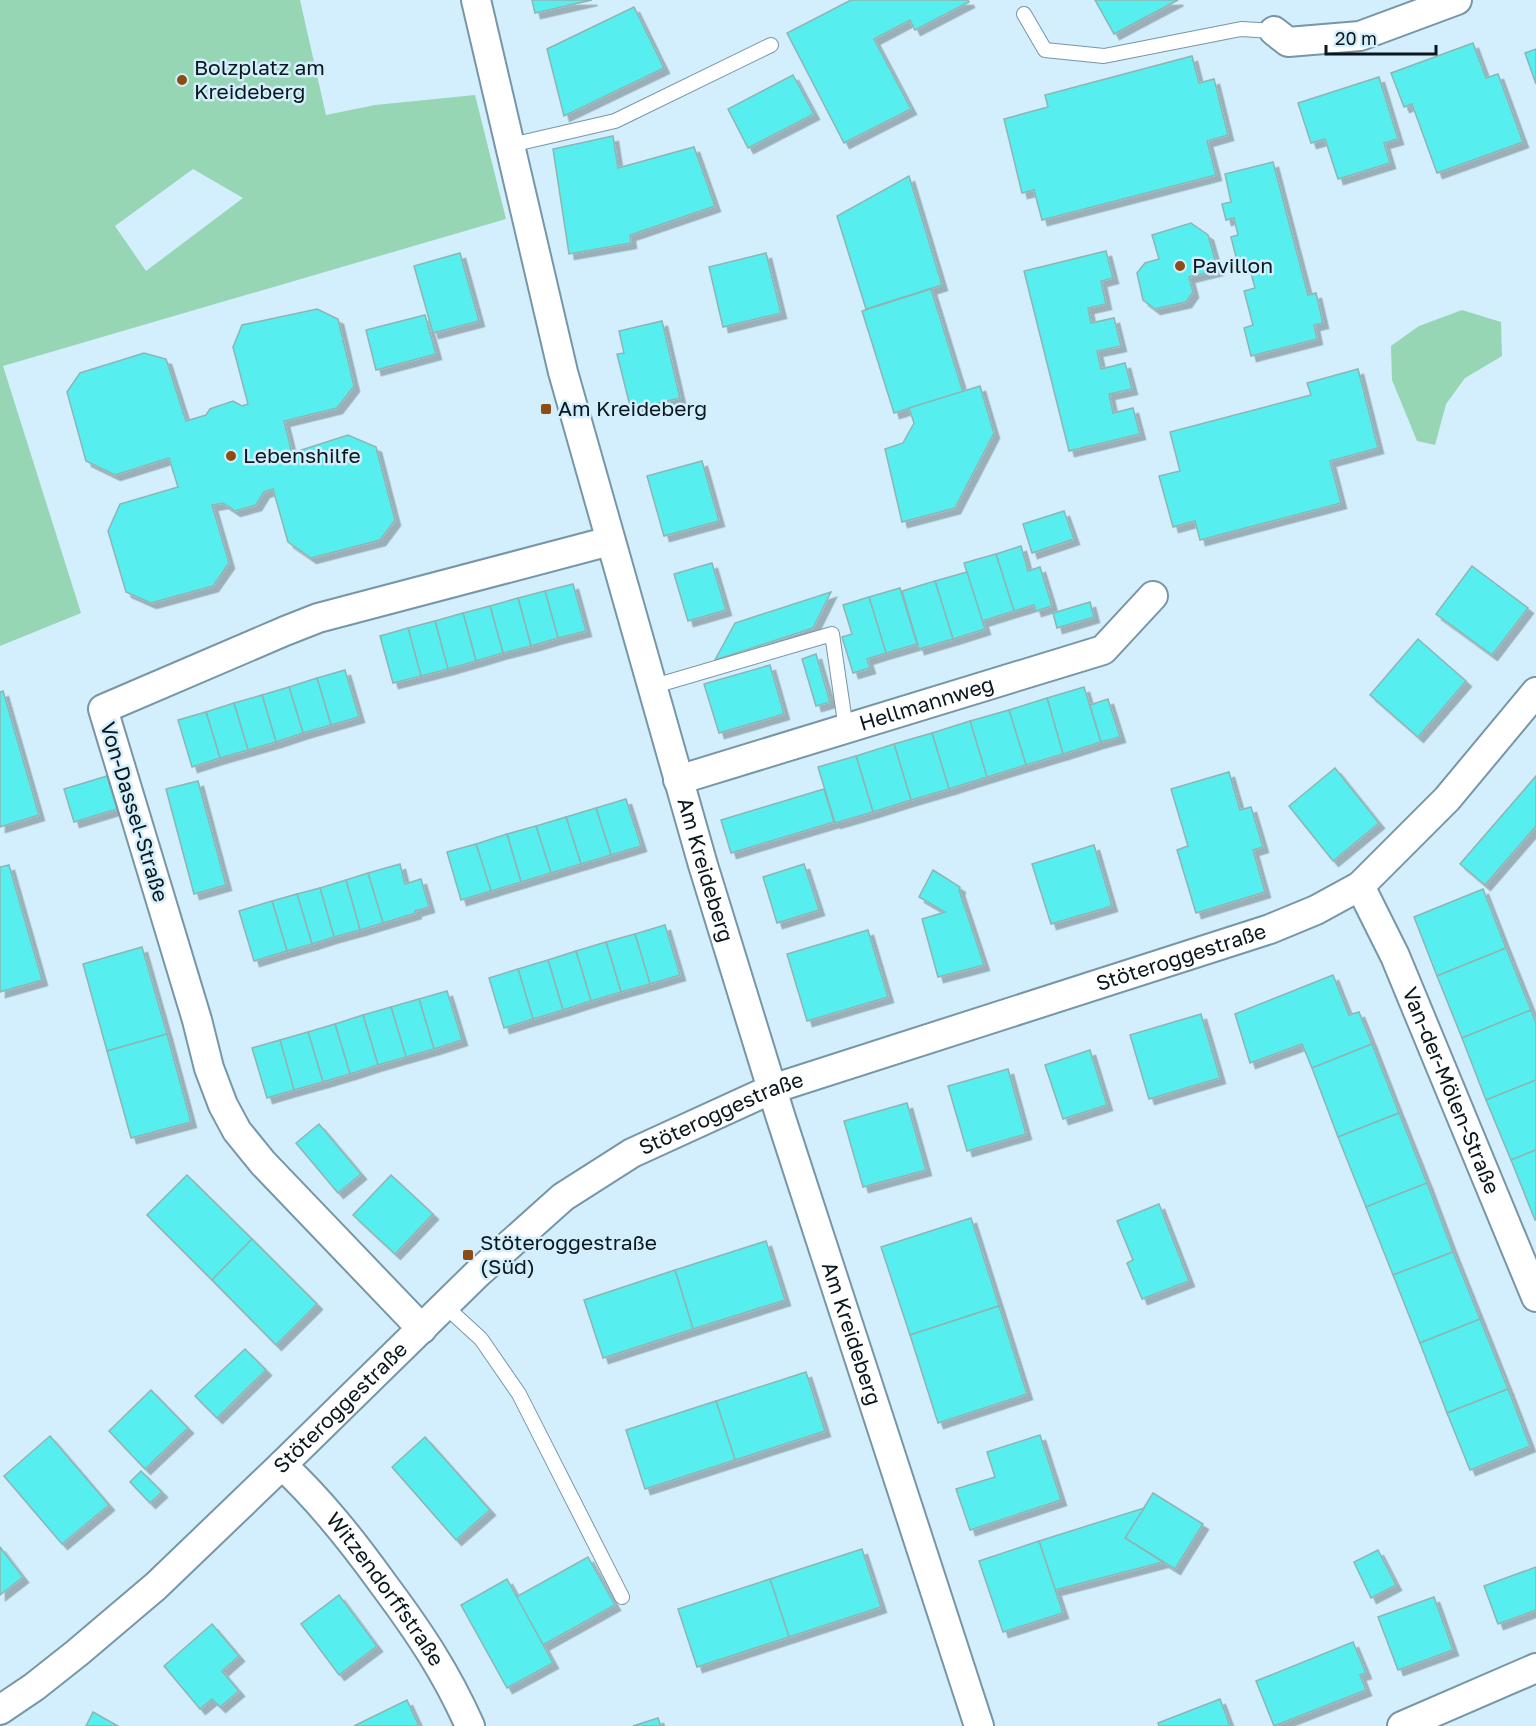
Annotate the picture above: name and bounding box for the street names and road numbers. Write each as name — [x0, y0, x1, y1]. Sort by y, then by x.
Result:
street label: Hellmannweg — [856, 670, 997, 736]
street label: Von-Dassel-Straße — [95, 719, 175, 905]
street label: Am Kreideberg — [673, 795, 740, 945]
street label: Stöteroggestraße — [1093, 917, 1269, 996]
street label: Van-der-Mölen-Straße — [1397, 983, 1506, 1198]
street label: Stöteroggestraße — [634, 1066, 806, 1160]
street label: Am Kreideberg — [817, 1258, 888, 1408]
street label: Stöteroggestraße — [267, 1336, 412, 1478]
street label: Witzendorffstraße — [321, 1507, 450, 1671]

